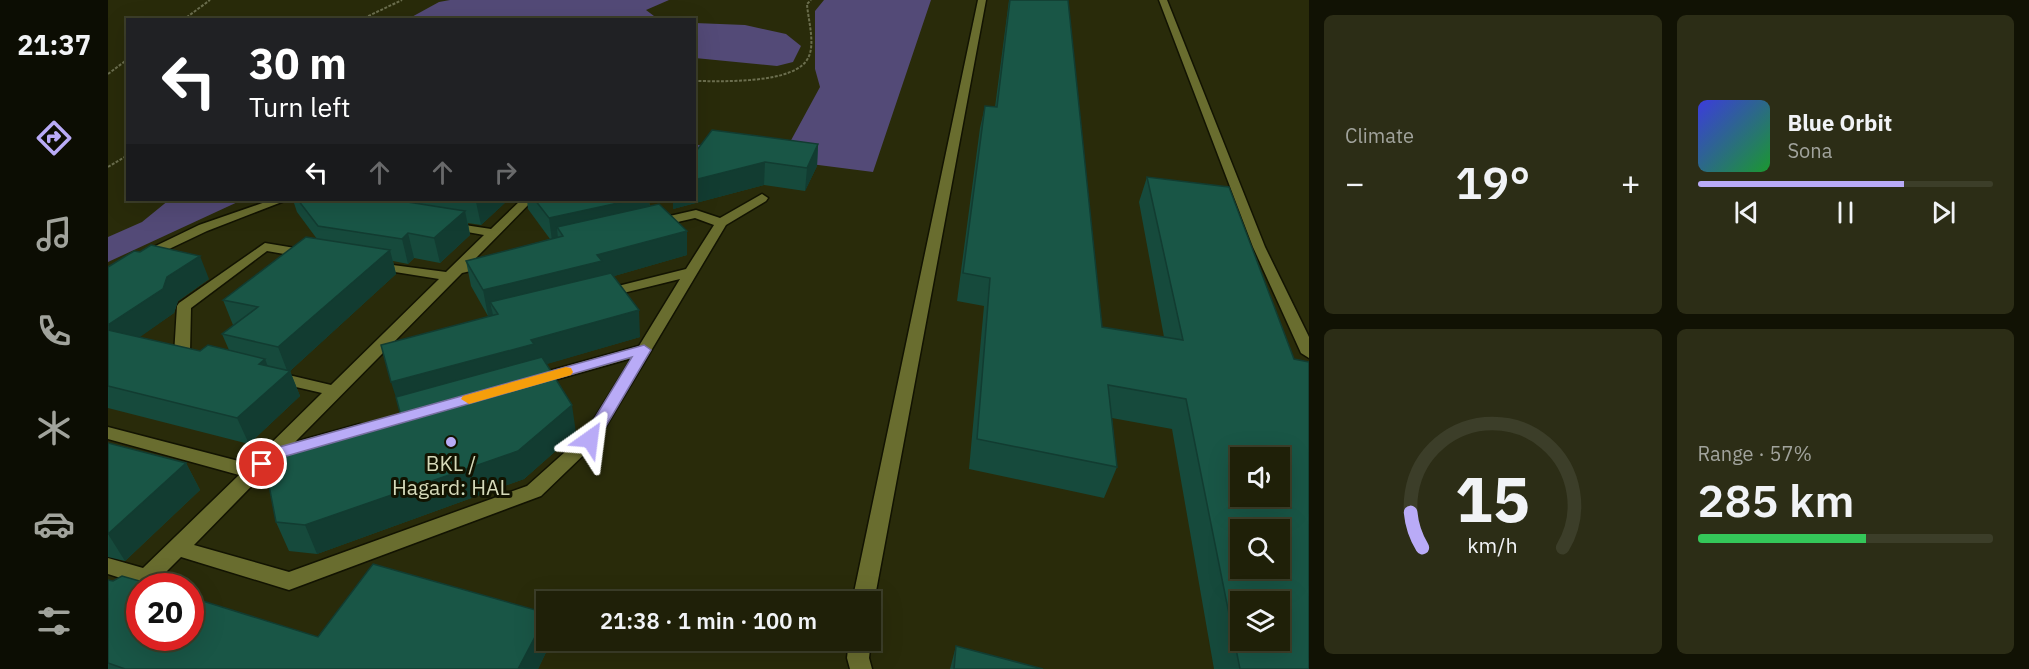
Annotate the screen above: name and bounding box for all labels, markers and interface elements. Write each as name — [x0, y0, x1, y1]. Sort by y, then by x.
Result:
text: 21:37 — [17, 27, 91, 62]
text: 30 m — [249, 36, 347, 91]
icon: left — [150, 42, 228, 120]
text: Turn left — [249, 89, 350, 124]
text: Blue Orbit — [1788, 108, 1892, 137]
icon: directions — [33, 117, 75, 159]
text: Climate — [1345, 122, 1414, 149]
text: Sona — [1788, 137, 1832, 164]
text: 19° — [1455, 153, 1530, 211]
icon: left — [300, 156, 333, 189]
icon: ahead — [363, 156, 396, 189]
icon: ahead — [426, 156, 459, 189]
icon: right — [489, 156, 522, 189]
text: − — [1345, 161, 1365, 204]
text: + — [1621, 161, 1640, 204]
icon: previous — [1730, 196, 1763, 229]
icon: pause — [1829, 196, 1862, 229]
icon: next — [1927, 196, 1960, 229]
icon: music — [33, 213, 75, 255]
icon: phone — [33, 310, 75, 352]
icon: climate — [33, 407, 75, 449]
position arrow — [558, 407, 622, 471]
marker: BKL / Hagard: HAL — [444, 435, 458, 449]
pin — [236, 438, 287, 489]
text: Range · 57% — [1698, 440, 1812, 467]
icon: arrive — [245, 447, 278, 480]
map controls — [1230, 447, 1290, 651]
button: sound — [1230, 447, 1290, 507]
place label: BKL / Hagard: HAL — [392, 449, 510, 501]
text: 15 — [1455, 458, 1530, 539]
text: 285 km — [1698, 471, 1854, 529]
icon: car — [33, 503, 75, 545]
button: search — [1230, 519, 1290, 579]
text: km/h — [1468, 532, 1518, 560]
speed limit sign: 20 — [126, 573, 204, 651]
button: layers — [1230, 591, 1290, 651]
icon: filters — [33, 600, 75, 642]
text: 21:38 · 1 min · 100 m — [600, 606, 817, 635]

